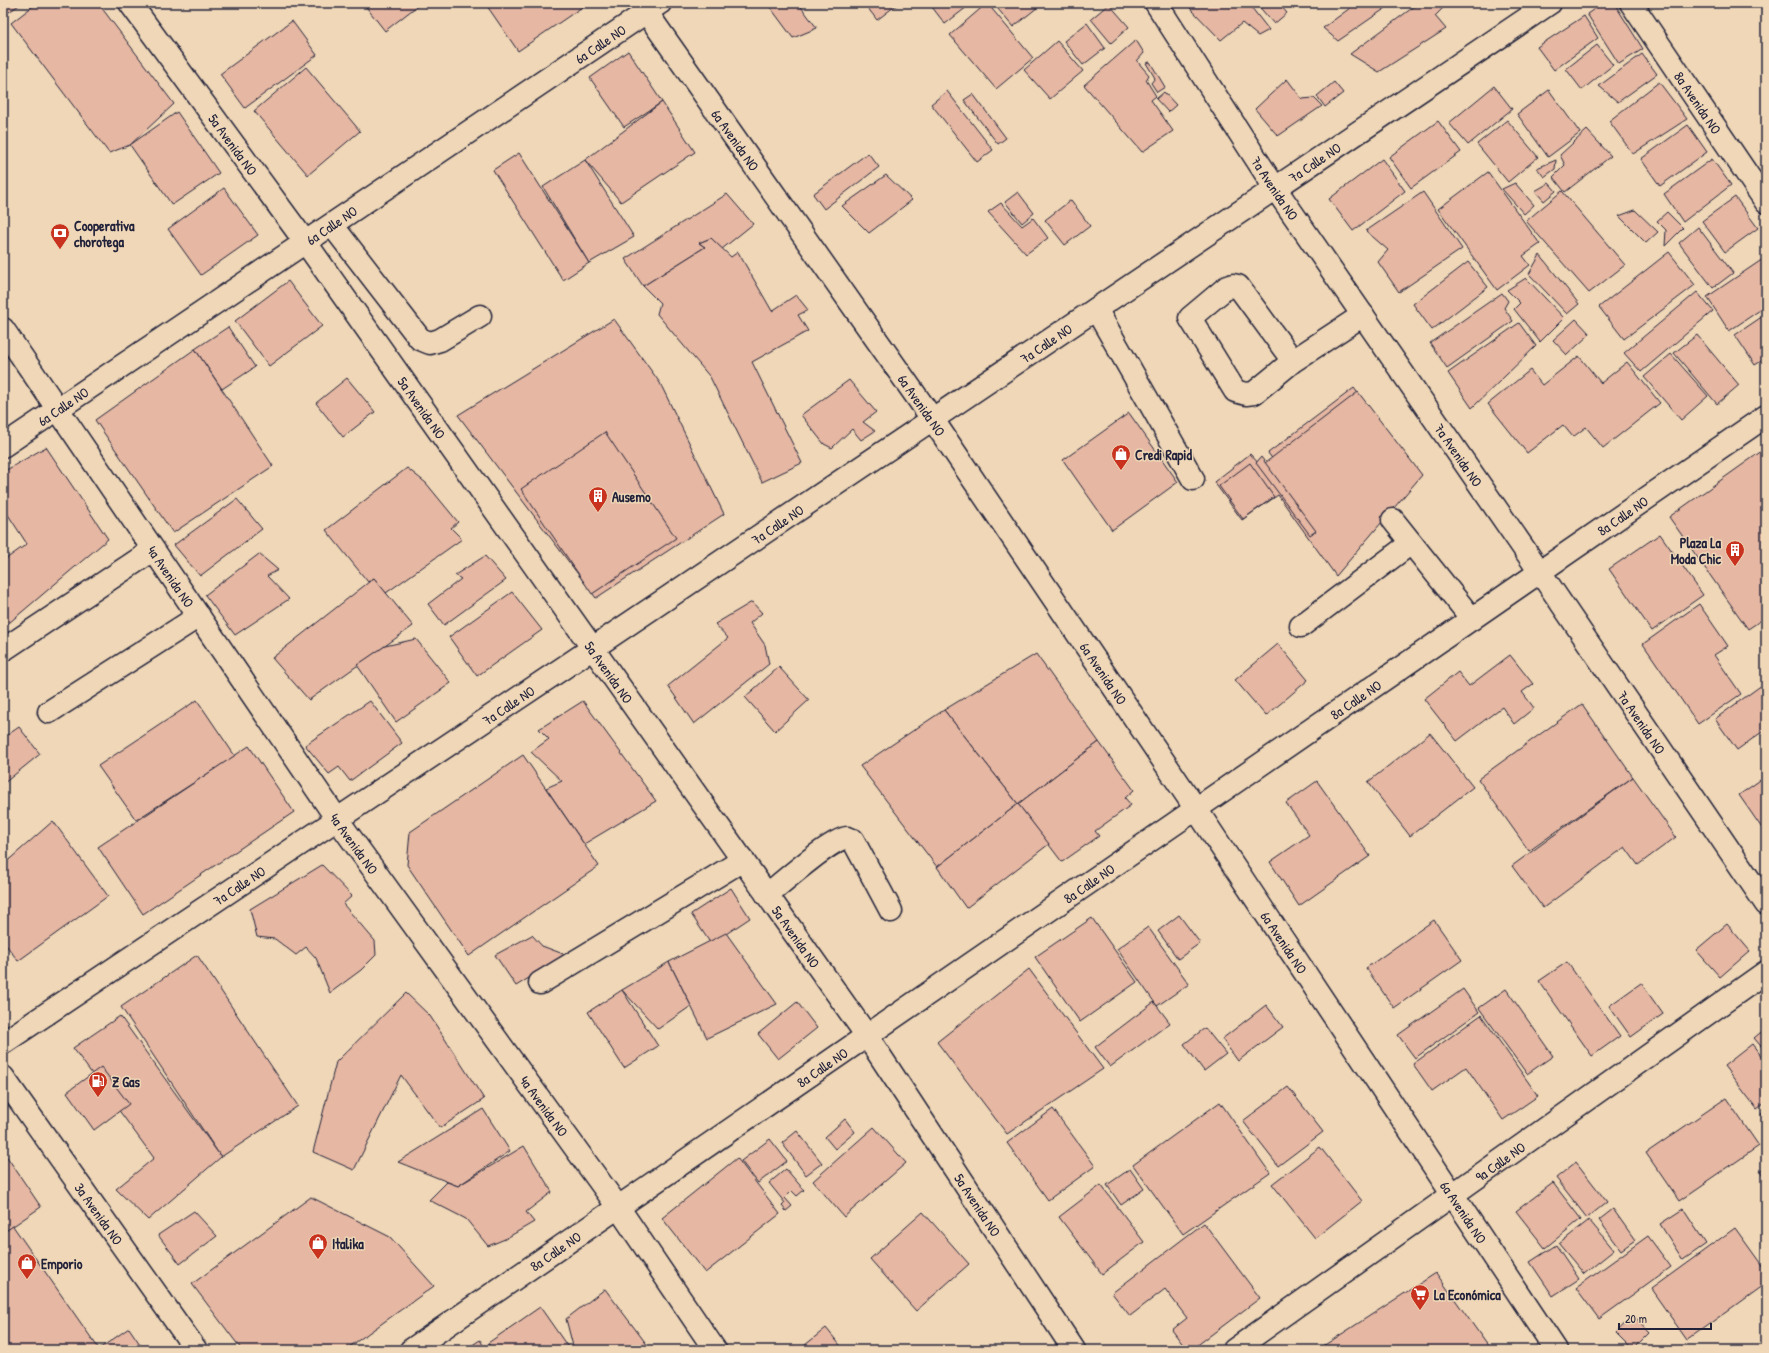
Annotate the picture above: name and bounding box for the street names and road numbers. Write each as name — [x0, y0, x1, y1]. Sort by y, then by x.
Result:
street label: 6a Calle NO — [571, 19, 629, 67]
street label: 8a Avenida NO — [1670, 67, 1726, 137]
street label: 6a Avenida NO — [708, 105, 764, 174]
street label: 5a Avenida NO — [205, 110, 262, 179]
street label: 7a Calle NO — [1285, 137, 1344, 186]
street label: 7a Avenida NO — [1247, 152, 1304, 223]
street label: 6a Calle NO — [302, 201, 361, 249]
street label: 7a Calle NO — [1016, 318, 1076, 367]
street label: 6a Avenida NO — [894, 370, 951, 440]
street label: 5a Avenida NO — [394, 373, 451, 442]
street label: 6a Calle NO — [33, 382, 92, 430]
street label: 7a Avenida NO — [1431, 419, 1488, 490]
street label: 8a Calle NO — [1593, 491, 1652, 539]
street label: 7a Calle NO — [747, 499, 807, 548]
street label: 4a Avenida NO — [144, 541, 199, 611]
street label: 5a Avenida NO — [581, 637, 638, 707]
street label: 6a Avenida NO — [1076, 638, 1132, 708]
street label: 8a Calle NO — [1326, 675, 1385, 723]
street label: 7a Calle NO — [478, 680, 538, 729]
street label: 7a Avenida NO — [1614, 687, 1671, 758]
street label: 4a Avenida NO — [326, 809, 383, 878]
street label: 8a Calle NO — [1059, 858, 1118, 907]
street label: 7a Calle NO — [209, 861, 269, 909]
street label: 5a Avenida NO — [768, 902, 825, 971]
street label: 6a Avenida NO — [1257, 907, 1312, 977]
street label: 8a Calle NO — [793, 1042, 851, 1091]
street label: 4a Avenida NO — [516, 1071, 573, 1140]
street label: 9a Calle NO — [1471, 1137, 1529, 1185]
street label: 5a Avenida NO — [951, 1170, 1006, 1240]
street label: 6a Avenida NO — [1436, 1177, 1492, 1247]
street label: 3a Avenida NO — [71, 1178, 128, 1248]
street label: 8a Calle NO — [526, 1226, 585, 1275]

